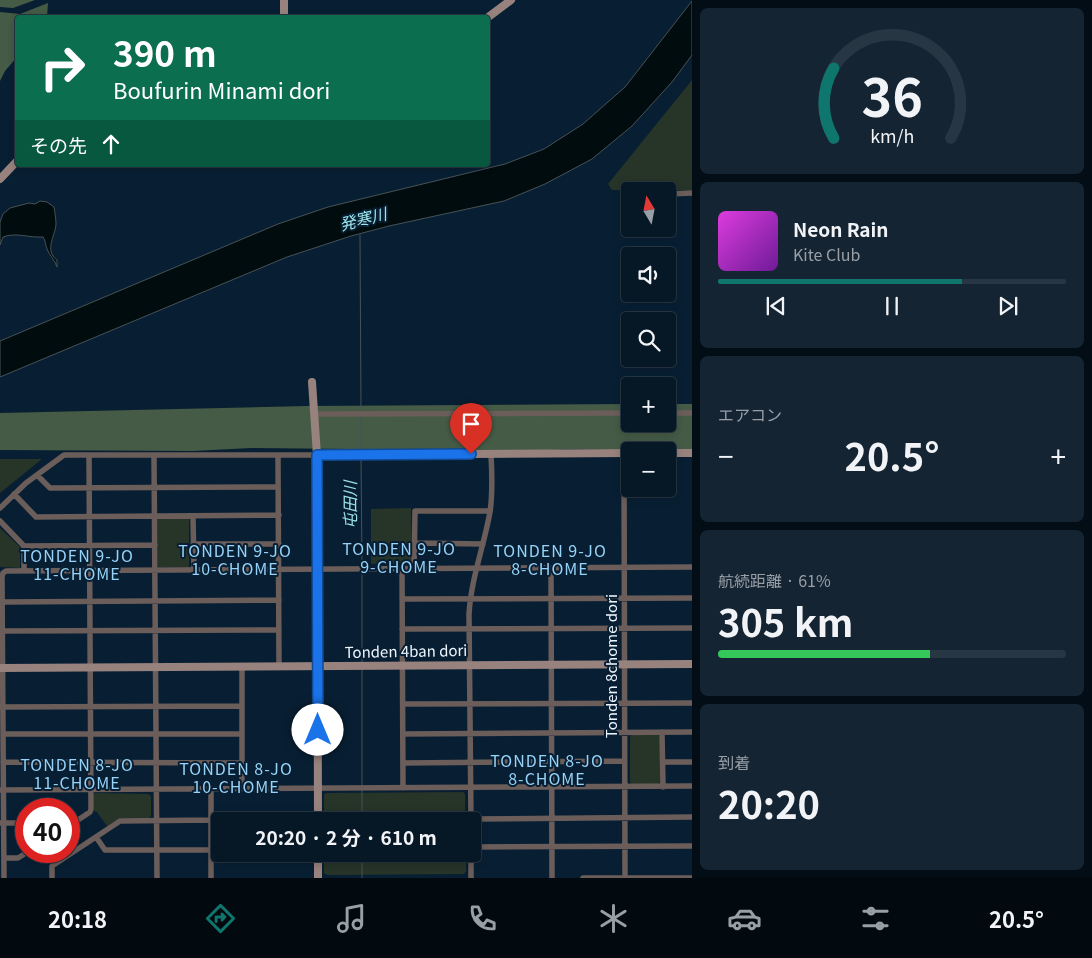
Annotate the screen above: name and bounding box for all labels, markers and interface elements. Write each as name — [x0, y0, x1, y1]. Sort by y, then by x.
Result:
text: 390 m — [113, 26, 217, 77]
icon: right — [30, 35, 95, 100]
text: 36 — [861, 57, 923, 132]
text: Boufurin Minami dori — [113, 73, 330, 105]
text: km/h — [870, 122, 914, 148]
icon: ahead — [97, 130, 125, 158]
text: その先 — [30, 131, 87, 158]
north arrow — [621, 182, 676, 238]
map controls — [621, 182, 676, 497]
water label: 発寒川 — [337, 200, 391, 235]
text: Neon Rain — [793, 215, 889, 242]
text: Kite Club — [793, 242, 860, 266]
button: sound — [621, 247, 676, 302]
icon: previous — [762, 292, 790, 320]
icon: pause — [878, 292, 906, 320]
icon: next — [994, 292, 1022, 320]
button: search — [621, 312, 676, 367]
button: + — [621, 377, 676, 432]
text: エアコン — [718, 402, 782, 426]
pin — [450, 403, 492, 454]
icon: arrive — [457, 410, 485, 438]
text: 20.5° — [845, 427, 939, 482]
text: − — [718, 435, 734, 475]
text: + — [1050, 435, 1066, 475]
button: − — [621, 442, 676, 497]
water label: 屯田川 — [337, 479, 361, 529]
district label: TONDEN 9-JO 9-CHOME — [342, 536, 456, 578]
district label: TONDEN 9-JO 10-CHOME — [178, 538, 292, 580]
district label: TONDEN 9-JO 8-CHOME — [493, 538, 607, 580]
district label: TONDEN 9-JO 11-CHOME — [20, 543, 134, 585]
text: 航続距離 · 61% — [718, 568, 831, 592]
text: 305 km — [718, 593, 853, 648]
street label: Tonden 8chome dori — [600, 594, 621, 738]
street label: Tonden 4ban dori — [344, 639, 468, 662]
position arrow — [291, 703, 343, 755]
district label: TONDEN 8-JO 8-CHOME — [490, 748, 604, 790]
text: 到着 — [718, 750, 750, 774]
district label: TONDEN 8-JO 11-CHOME — [20, 752, 134, 794]
district label: TONDEN 8-JO 10-CHOME — [179, 756, 293, 798]
text: 20:20 — [718, 775, 820, 830]
speed limit sign: 40 — [15, 798, 80, 863]
text: 20:20 · 2 分 · 610 m — [255, 823, 437, 850]
icon: directions — [203, 901, 238, 936]
icon: music — [334, 901, 369, 936]
icon: phone — [465, 901, 500, 936]
icon: climate — [596, 901, 631, 936]
icon: car — [727, 901, 762, 936]
icon: filters — [858, 901, 893, 936]
text: 20:18 — [48, 902, 107, 934]
text: 20.5° — [989, 902, 1044, 934]

